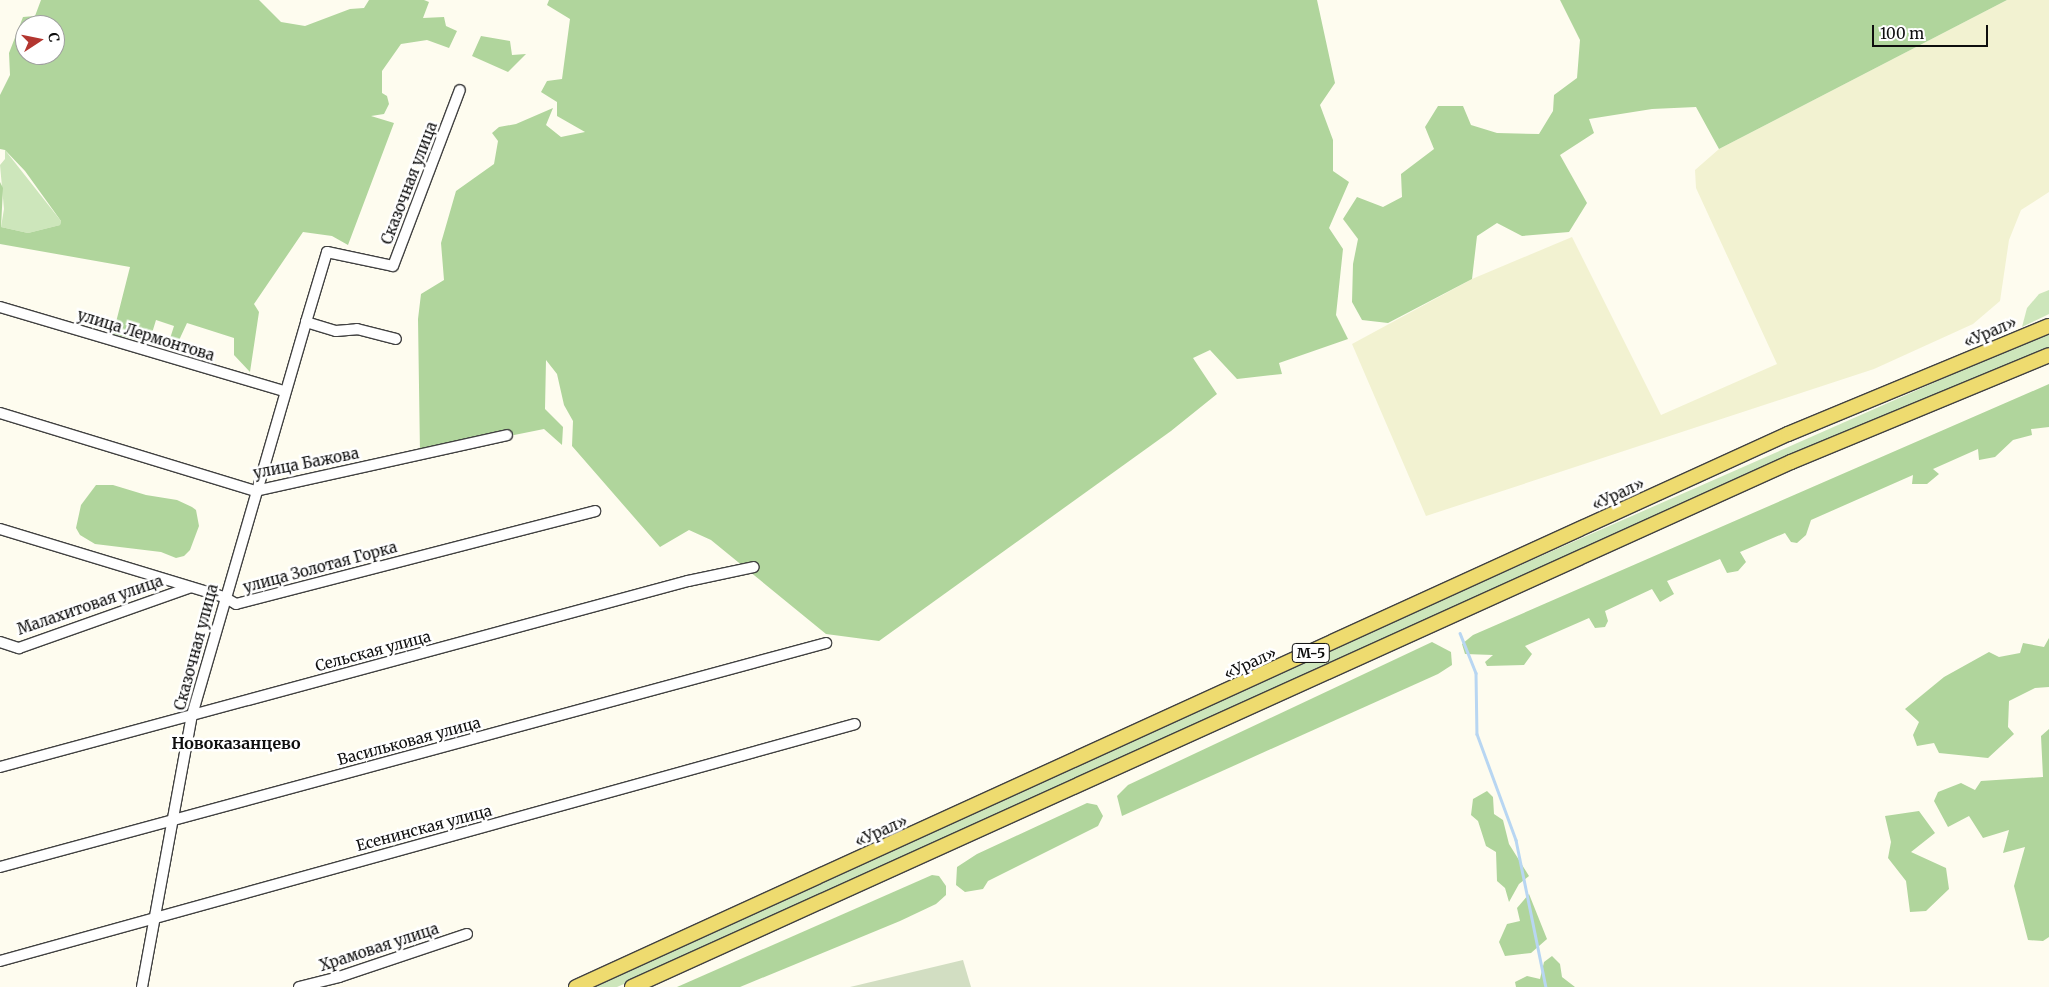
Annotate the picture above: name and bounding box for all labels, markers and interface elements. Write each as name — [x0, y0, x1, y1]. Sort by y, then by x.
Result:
north arrow — [15, 15, 65, 65]
scale bar — [1874, 15, 1990, 47]
text: 100 m — [1880, 24, 1924, 43]
text: С — [44, 31, 63, 44]
street label: Сказочная улица — [377, 119, 441, 247]
street label: улица Лермонтова — [75, 306, 217, 364]
street label: «Урал» — [1961, 313, 2019, 351]
street label: улица Бажова — [252, 444, 360, 482]
street label: «Урал» — [1589, 474, 1647, 514]
street label: улица Золотая Горка — [241, 538, 399, 596]
street label: Малахитовая улица — [15, 572, 165, 638]
street label: Сказочная улица — [171, 582, 221, 712]
street label: Сельская улица — [313, 627, 433, 675]
road number: М-5 — [1291, 641, 1331, 664]
street label: «Урал» — [1221, 643, 1279, 683]
street label: Васильковая улица — [336, 713, 482, 769]
district label: Новоказанцево — [171, 733, 301, 753]
street label: Есенинская улица — [354, 801, 494, 855]
street label: «Урал» — [852, 811, 910, 851]
street label: Храмовая улица — [317, 919, 441, 975]

